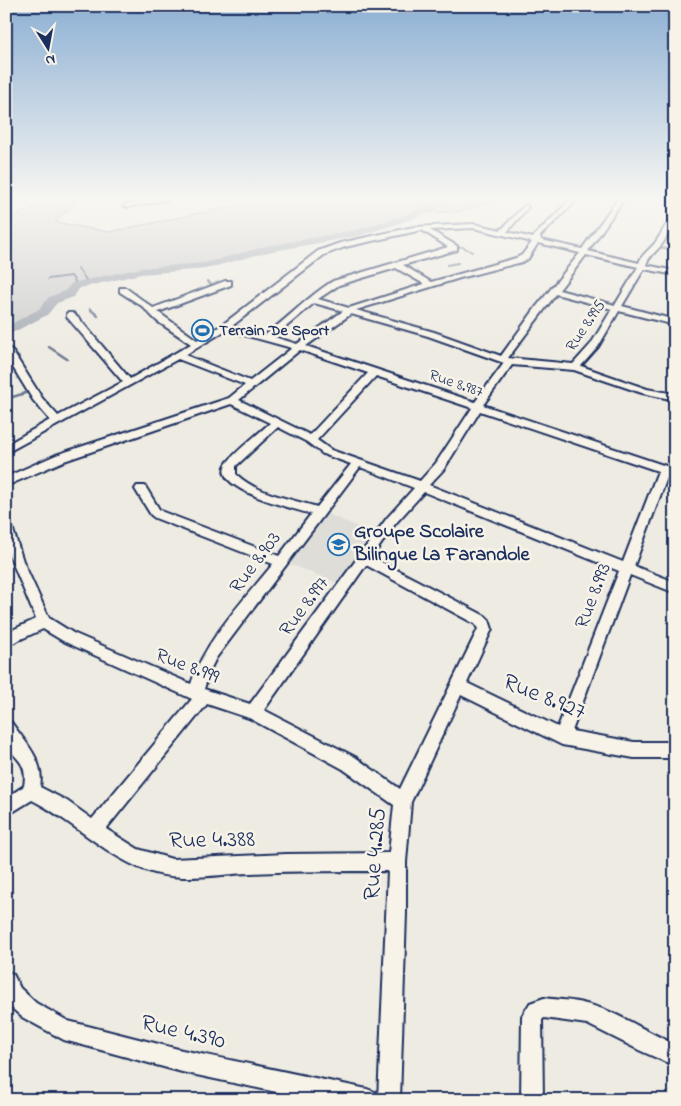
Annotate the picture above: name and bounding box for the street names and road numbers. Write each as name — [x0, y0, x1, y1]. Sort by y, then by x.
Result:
street label: Rue 8.995 — [560, 296, 612, 356]
street label: Rue 8.987 — [426, 364, 487, 405]
street label: Rue 8.903 — [223, 526, 289, 600]
street label: Rue 8.993 — [568, 559, 620, 633]
street label: Rue 8.997 — [273, 571, 337, 643]
street label: Rue 8.999 — [151, 642, 223, 692]
street label: Rue 8.927 — [497, 666, 591, 730]
street label: Rue 4.285 — [355, 806, 397, 902]
street label: Rue 4.388 — [169, 823, 255, 859]
street label: Rue 4.390 — [137, 1006, 229, 1060]

